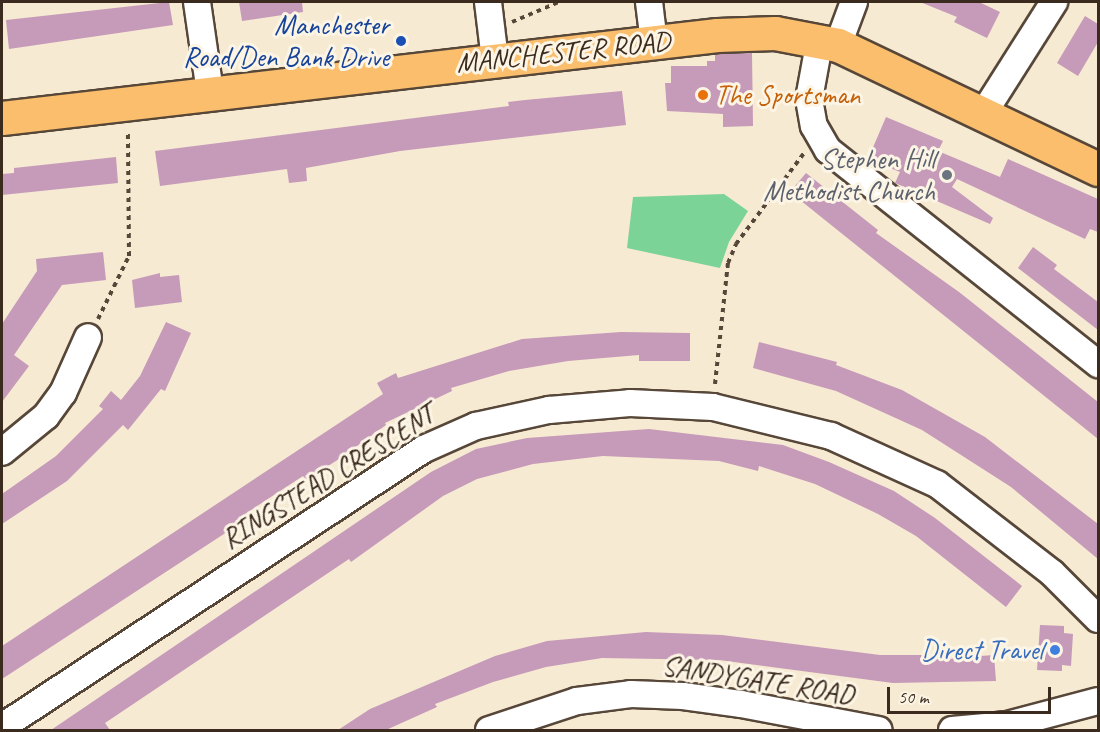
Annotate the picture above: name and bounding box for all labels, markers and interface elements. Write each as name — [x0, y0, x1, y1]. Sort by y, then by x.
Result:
place label: Manchester Road/Den Bank Drive — [181, 8, 389, 74]
street label: MANCHESTER ROAD — [454, 24, 672, 80]
marker: Manchester Road/Den Bank Drive — [394, 34, 408, 48]
place label: The Sportsman — [715, 78, 861, 112]
marker: The Sportsman — [696, 88, 710, 102]
place label: Stephen Hill Methodist Church — [762, 142, 935, 208]
marker: Stephen Hill Methodist Church — [940, 168, 954, 182]
street label: RINGSTEAD CRESCENT — [215, 398, 441, 556]
place label: Direct Travel — [920, 633, 1043, 667]
marker: Direct Travel — [1048, 643, 1062, 657]
street label: SANDYGATE ROAD — [660, 648, 856, 712]
scale bar — [890, 675, 1054, 713]
text: 50 m — [898, 686, 929, 708]

